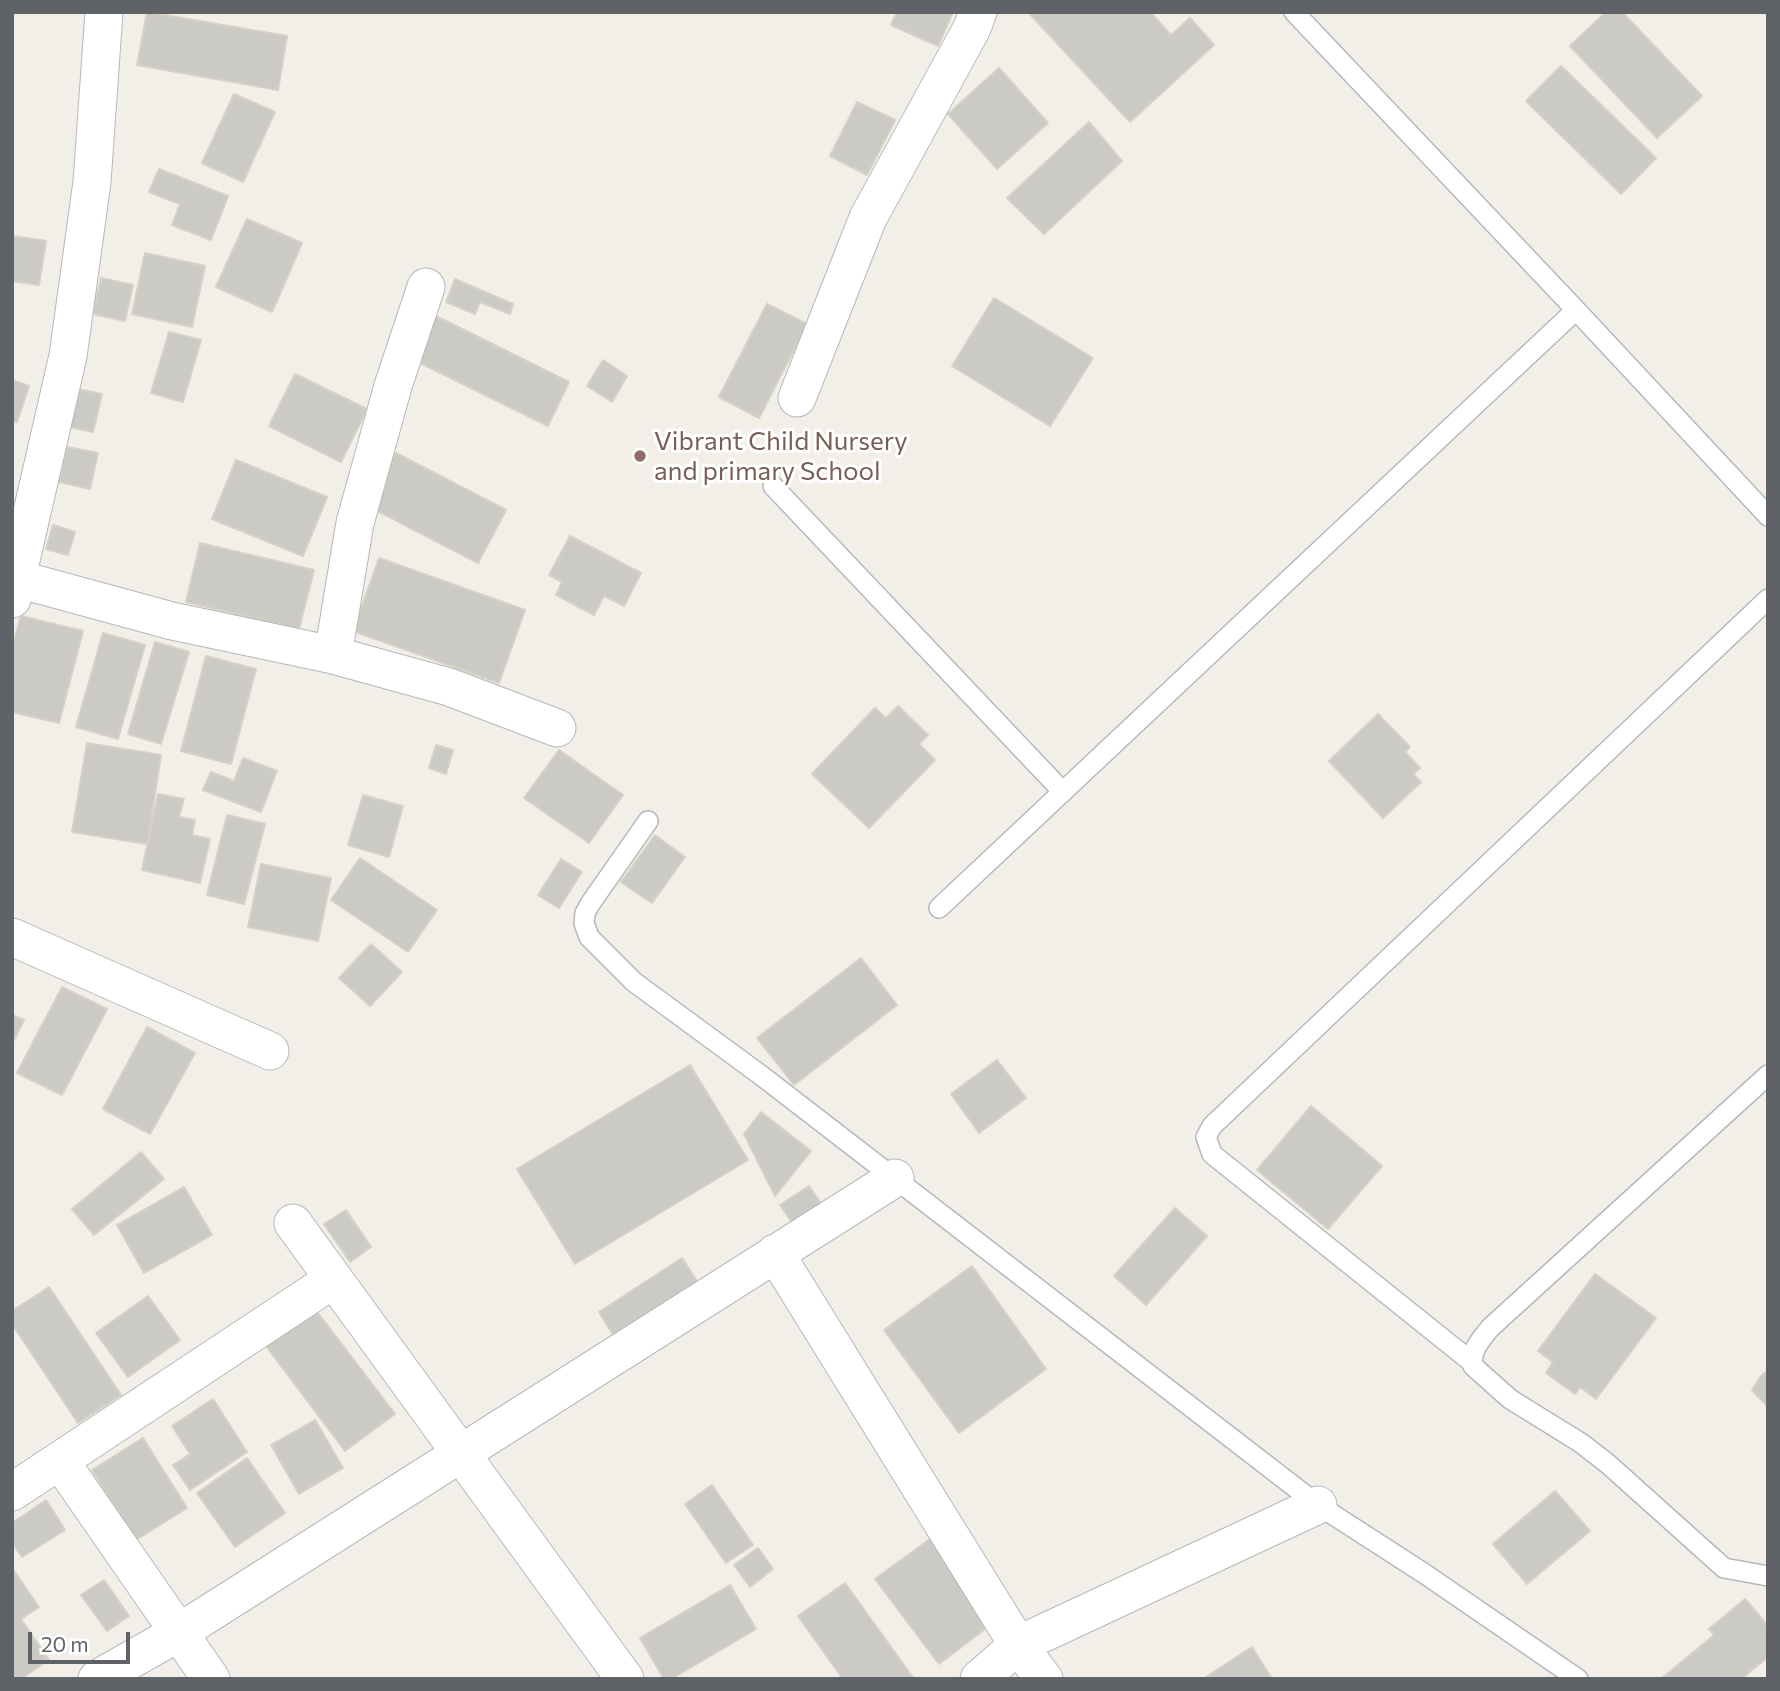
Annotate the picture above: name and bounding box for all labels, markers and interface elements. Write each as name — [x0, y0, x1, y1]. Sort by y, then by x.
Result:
place label: Vibrant Child Nursery and primary School — [654, 425, 908, 486]
marker: Vibrant Child Nursery and primary School — [632, 448, 648, 464]
scale bar — [32, 1618, 133, 1662]
text: 20 m — [41, 1631, 89, 1656]

